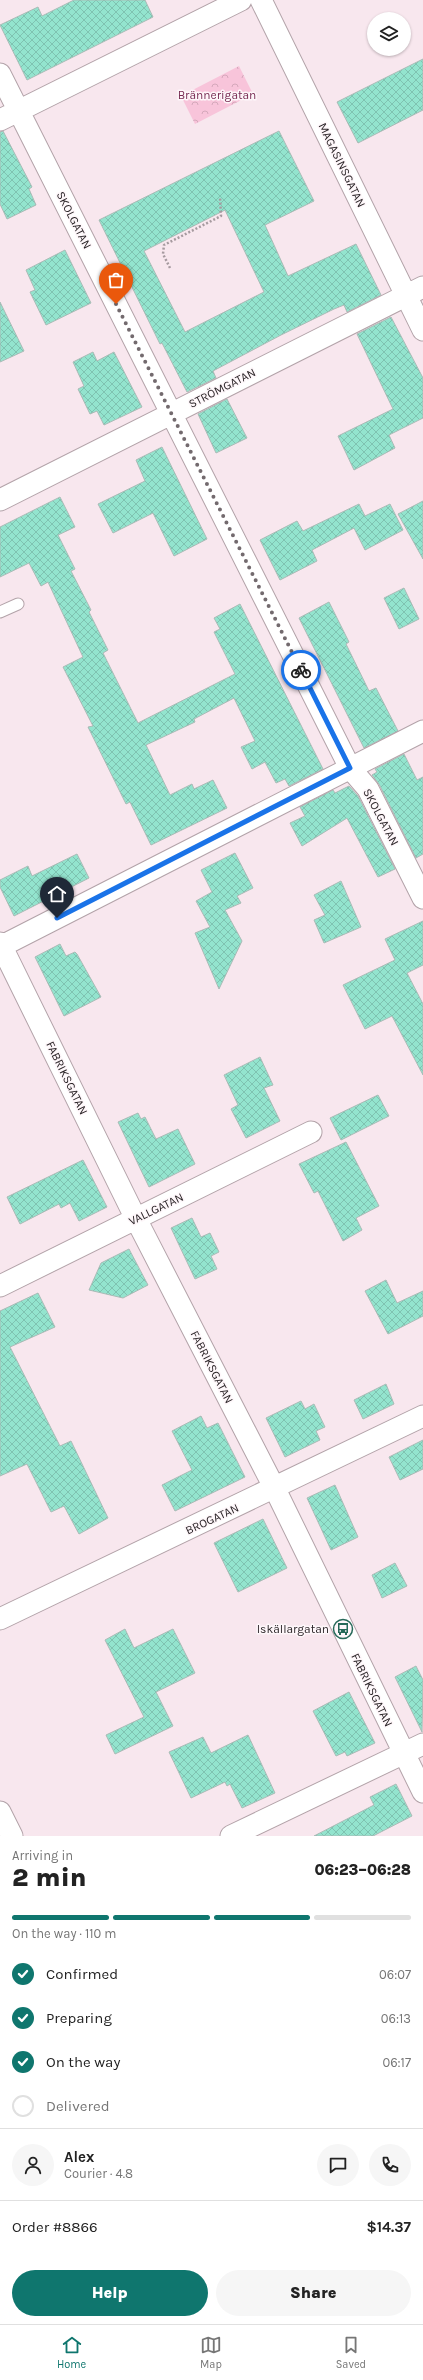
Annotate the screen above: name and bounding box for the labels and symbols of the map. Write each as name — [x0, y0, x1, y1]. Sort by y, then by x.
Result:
park label: Brännerigatan — [178, 88, 256, 102]
street label: MAGASINSGATAN — [315, 120, 369, 210]
street label: SKOLGATAN — [54, 189, 94, 251]
pin — [99, 263, 133, 304]
street label: STRÖMGATAN — [186, 365, 258, 411]
courier — [281, 650, 321, 690]
street label: SKOLGATAN — [360, 786, 402, 848]
pin — [40, 877, 74, 918]
street label: FABRIKSGATAN — [43, 1039, 91, 1117]
street label: VALLGATAN — [126, 1190, 186, 1228]
street label: FABRIKSGATAN — [188, 1328, 236, 1406]
street label: BROGATAN — [183, 1501, 241, 1537]
bus stop icon: Iskällargatan — [332, 1618, 354, 1640]
place label: Iskällargatan — [257, 1622, 329, 1636]
street label: FABRIKSGATAN — [348, 1651, 396, 1729]

